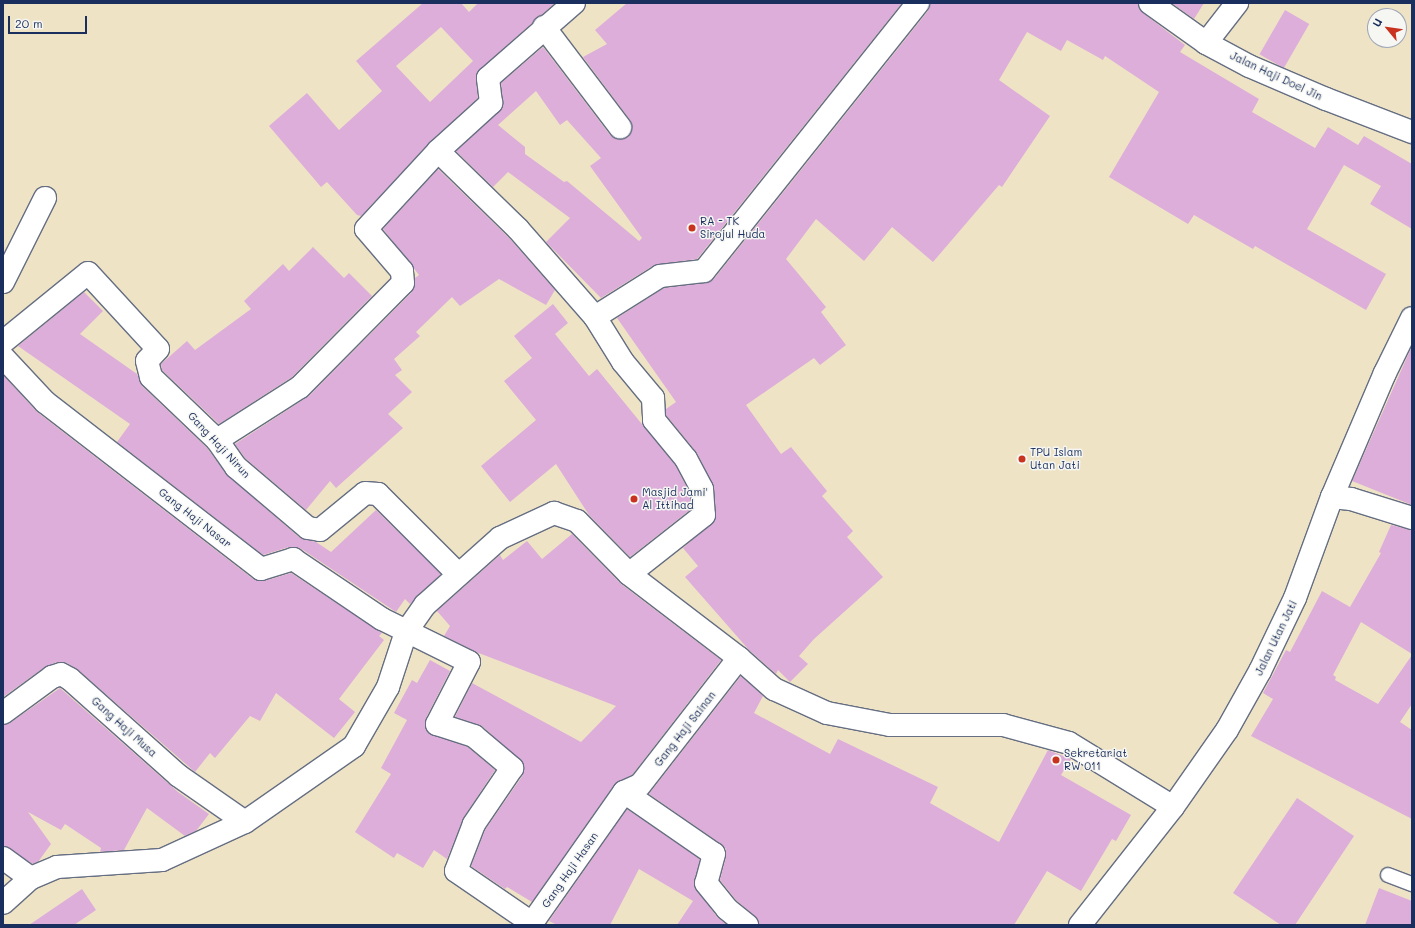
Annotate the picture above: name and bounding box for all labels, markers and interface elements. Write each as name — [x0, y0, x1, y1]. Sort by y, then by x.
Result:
scale bar — [10, 8, 89, 34]
north arrow — [1367, 8, 1407, 48]
text: 20 m — [15, 15, 43, 31]
text: U — [1369, 15, 1385, 29]
street label: Jalan Haji Doel Jin — [1228, 49, 1324, 103]
place label: RA - TK Sirojul Huda — [700, 215, 765, 241]
marker: RA - TK Sirojul Huda — [687, 223, 697, 233]
street label: Gang Haji Nirun — [185, 409, 253, 481]
place label: TPU Islam Utan Jati — [1030, 446, 1082, 472]
marker: TPU Islam Utan Jati — [1017, 454, 1027, 464]
street label: Gang Haji Nasar — [156, 485, 234, 551]
place label: Masjid Jami' Al Ittihad — [642, 486, 708, 512]
marker: Masjid Jami' Al Ittihad — [629, 494, 639, 504]
street label: Jalan Utan Jati — [1252, 598, 1300, 678]
street label: Gang Haji Sainan — [652, 689, 718, 769]
street label: Gang Haji Musa — [89, 694, 159, 760]
place label: Sekretariat RW 011 — [1064, 747, 1127, 773]
marker: Sekretariat RW 011 — [1051, 755, 1061, 765]
street label: Gang Haji Hasan — [539, 830, 601, 910]

